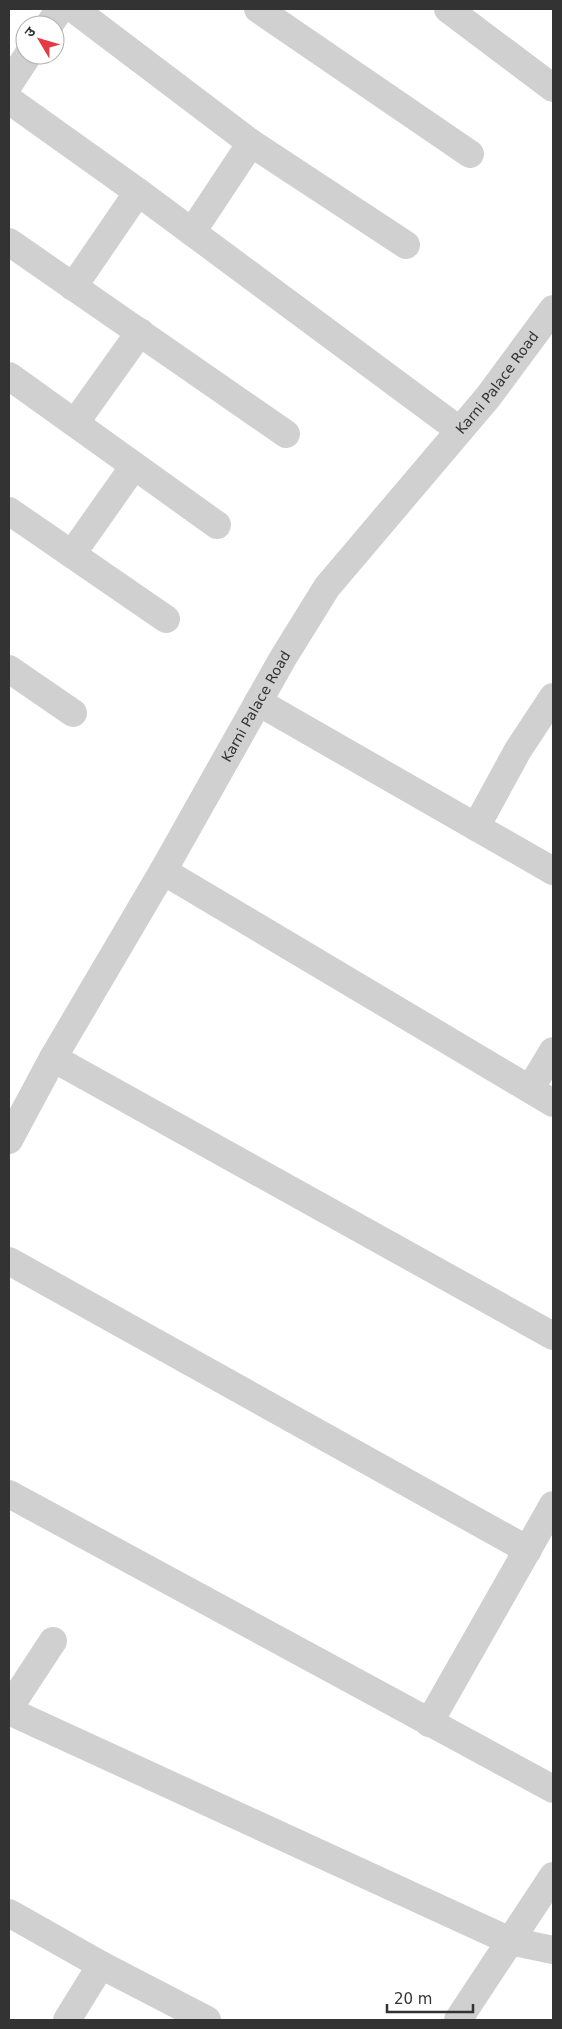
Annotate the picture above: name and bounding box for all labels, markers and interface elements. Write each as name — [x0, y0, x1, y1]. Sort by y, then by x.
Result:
north arrow — [15, 15, 65, 65]
text: उ — [21, 23, 39, 40]
street label: Karni Palace Road — [452, 328, 542, 437]
street label: Karni Palace Road — [218, 648, 294, 765]
scale bar — [387, 1982, 473, 2014]
text: 20 m — [394, 1990, 432, 2008]

